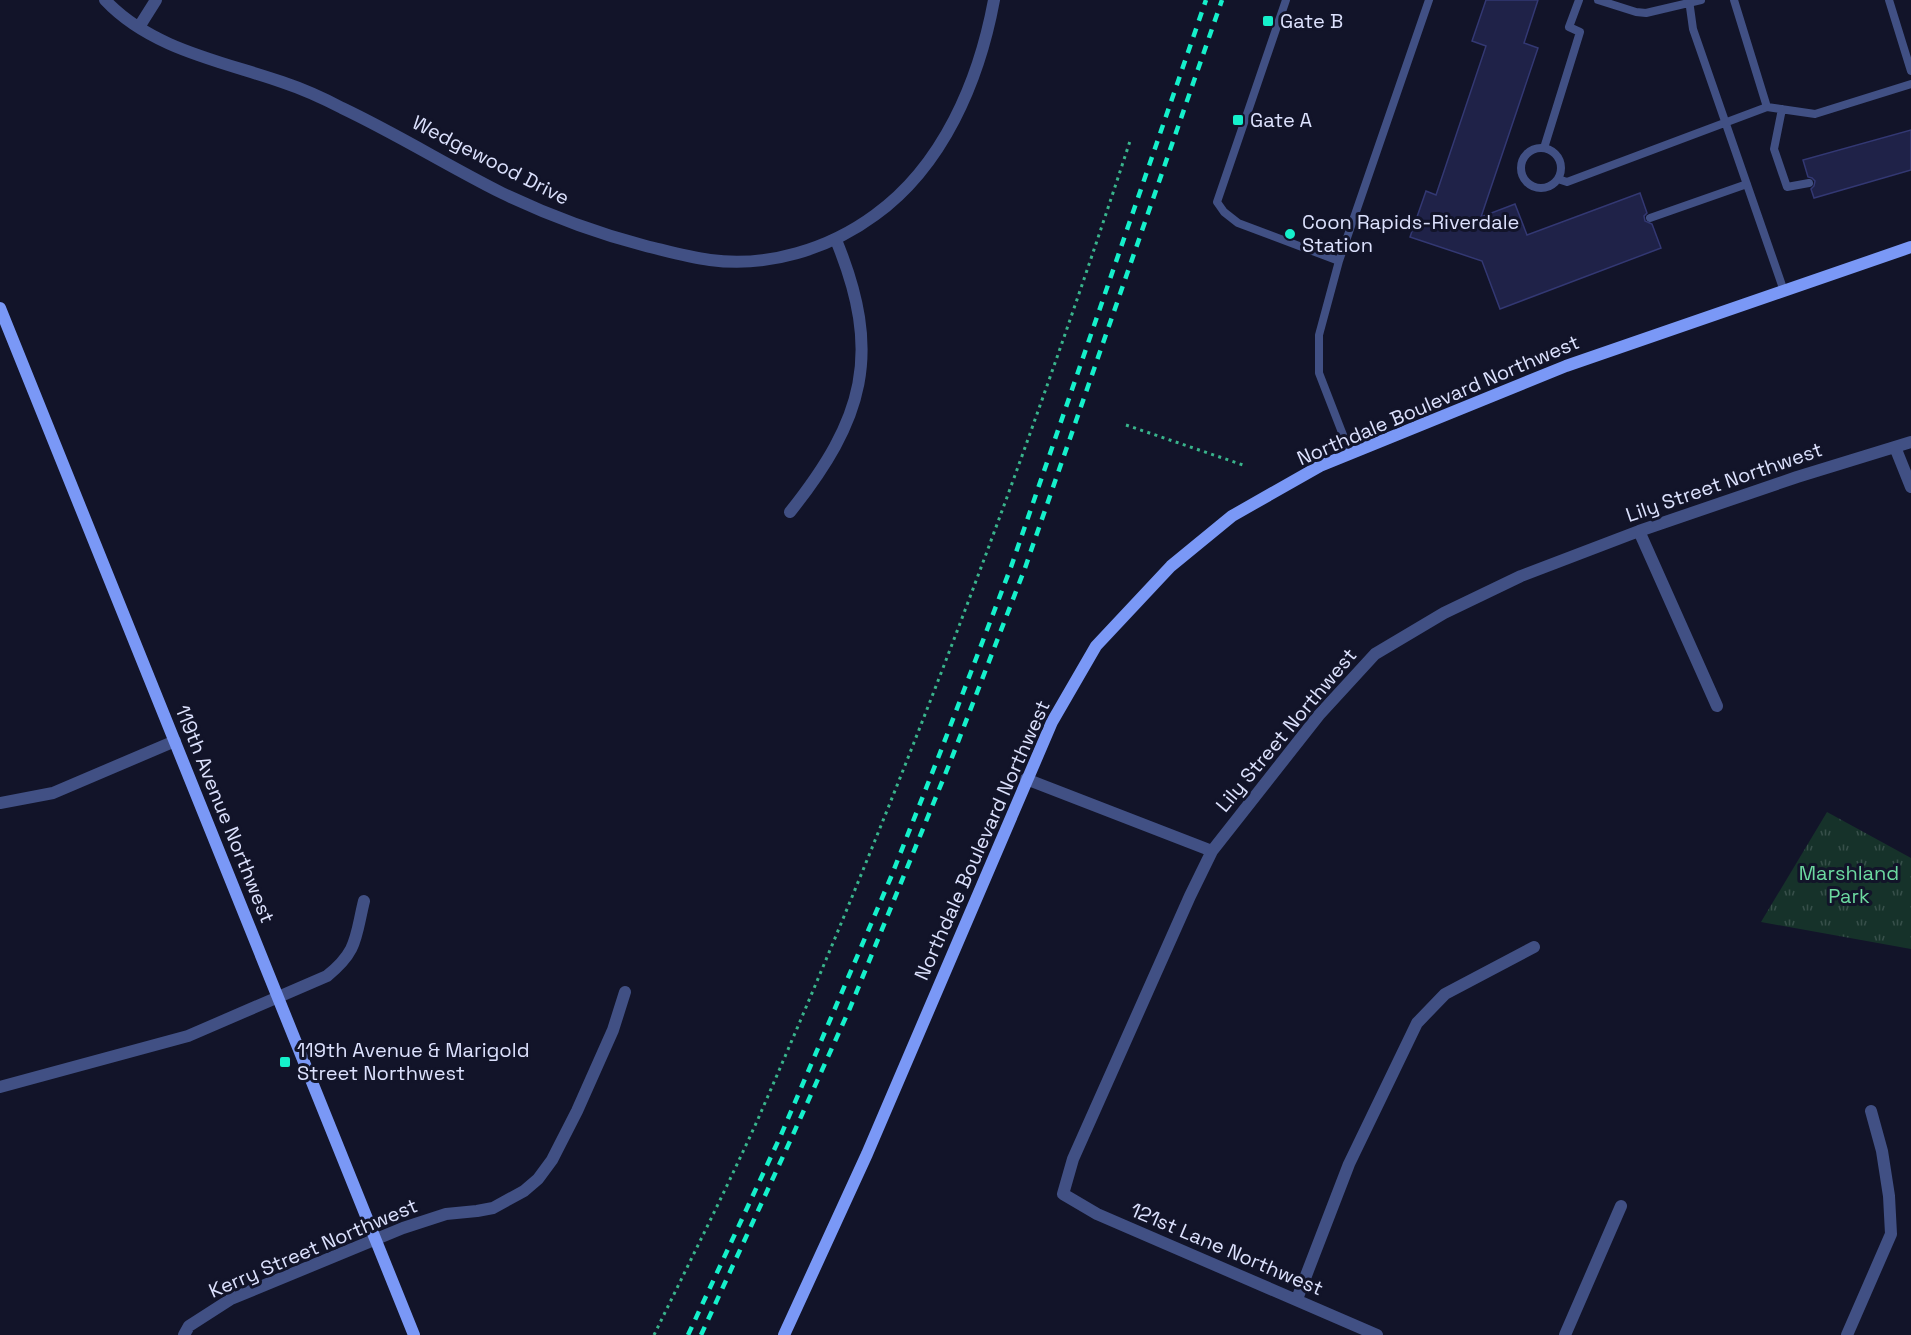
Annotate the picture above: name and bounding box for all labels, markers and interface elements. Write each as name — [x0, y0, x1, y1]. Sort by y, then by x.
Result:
place label: Gate B — [1280, 8, 1343, 34]
marker: Gate B — [1261, 14, 1275, 28]
place label: Gate A — [1250, 107, 1313, 133]
street label: Wedgewood Drive — [408, 109, 574, 211]
marker: Gate A — [1231, 113, 1245, 127]
place label: Coon Rapids-Riverdale Station — [1302, 209, 1519, 258]
marker: Coon Rapids-Riverdale Station — [1283, 227, 1297, 241]
street label: Northdale Boulevard Northwest — [1293, 329, 1583, 471]
street label: Lily Street Northwest — [1622, 436, 1826, 528]
street label: Lily Street Northwest — [1210, 643, 1362, 817]
street label: Northdale Boulevard Northwest — [908, 696, 1056, 984]
street label: 119th Avenue Northwest — [169, 701, 281, 927]
park label: Marshland Park — [1799, 860, 1899, 909]
place label: 119th Avenue & Marigold Street Northwest — [297, 1037, 530, 1086]
marker: 119th Avenue & Marigold Street Northwest — [278, 1055, 292, 1069]
street label: Kerry Street Northwest — [205, 1192, 421, 1304]
street label: 121st Lane Northwest — [1127, 1197, 1327, 1301]

